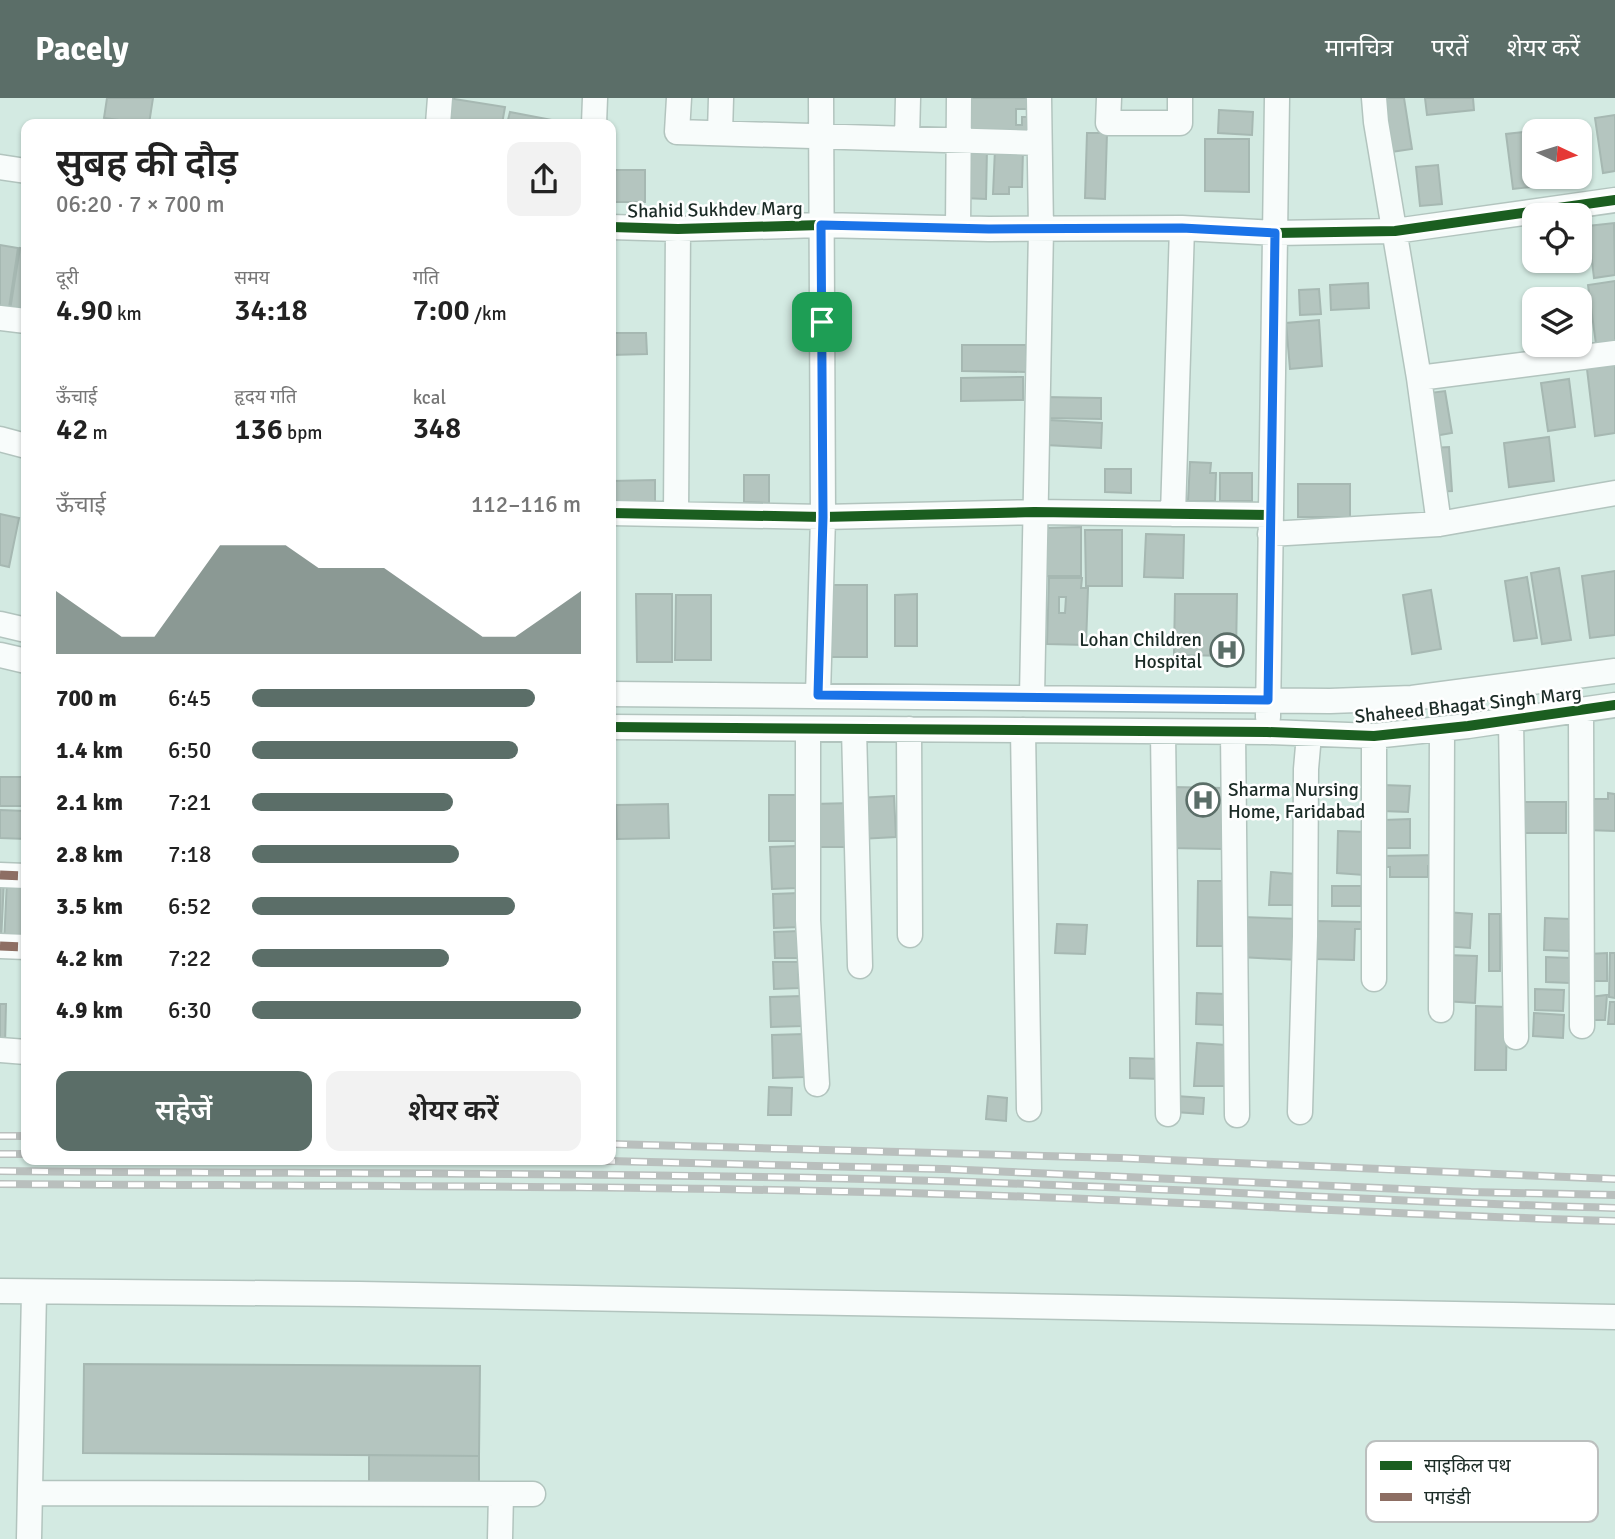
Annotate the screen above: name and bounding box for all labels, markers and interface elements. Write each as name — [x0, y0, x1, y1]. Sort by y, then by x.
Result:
text: Pacely — [35, 29, 129, 70]
text: मानचित्र — [1325, 33, 1393, 63]
text: परतें — [1431, 33, 1468, 63]
text: शेयर करें — [1506, 33, 1580, 63]
north arrow — [1522, 119, 1592, 189]
map controls — [1522, 119, 1592, 357]
text: सुबह की दौड़ — [56, 140, 238, 187]
button: share — [507, 142, 581, 216]
text: 06:20 · 7 × 700 m — [56, 190, 225, 219]
street label: Shahid Sukhdev Marg — [627, 196, 803, 224]
button: locate — [1522, 203, 1592, 273]
text: दूरी — [56, 266, 79, 290]
text: समय — [234, 266, 270, 290]
text: गति — [413, 266, 439, 290]
button: layers — [1522, 287, 1592, 357]
text: 4.90 — [56, 292, 113, 329]
text: 34:18 — [234, 292, 308, 329]
text: 7:00 — [413, 292, 470, 329]
pin — [792, 292, 852, 352]
text: km — [113, 302, 142, 326]
text: /km — [470, 302, 507, 326]
icon: arrive — [803, 303, 841, 341]
text: ऊँचाई — [56, 385, 97, 409]
text: हृदय गति — [234, 385, 297, 409]
text: kcal — [413, 386, 446, 410]
text: 348 — [413, 410, 461, 447]
text: 42 — [56, 411, 88, 448]
text: 136 — [234, 411, 283, 448]
text: m — [88, 421, 108, 445]
text: bpm — [283, 421, 322, 445]
text: ऊँचाई — [56, 490, 106, 519]
text: 112–116 m — [471, 490, 581, 519]
place label: Lohan Children Hospital — [1079, 628, 1202, 674]
hospital icon: Lohan Children Hospital — [1208, 631, 1246, 669]
street label: Shaheed Bhagat Singh Marg — [1353, 681, 1583, 729]
text: 700 m — [56, 684, 117, 713]
text: 6:45 — [168, 684, 211, 713]
text: 1.4 km — [56, 736, 123, 765]
text: 6:50 — [168, 736, 211, 765]
place label: Sharma Nursing Home, Faridabad — [1228, 778, 1365, 824]
hospital icon: Sharma Nursing Home, Faridabad — [1184, 781, 1222, 819]
text: 2.1 km — [56, 788, 123, 817]
text: 7:21 — [168, 788, 211, 817]
text: 2.8 km — [56, 840, 123, 869]
text: 7:18 — [168, 840, 211, 869]
text: 3.5 km — [56, 892, 123, 921]
text: 6:52 — [168, 892, 211, 921]
text: 4.2 km — [56, 944, 123, 973]
text: 7:22 — [168, 944, 211, 973]
text: 4.9 km — [56, 996, 123, 1025]
text: 6:30 — [168, 996, 211, 1025]
button: सहेजें — [56, 1071, 312, 1151]
button: शेयर करें — [326, 1071, 581, 1151]
legend — [1366, 1441, 1598, 1522]
text: साइकिल पथ — [1424, 1454, 1511, 1478]
text: पगडंडी — [1424, 1486, 1472, 1510]

